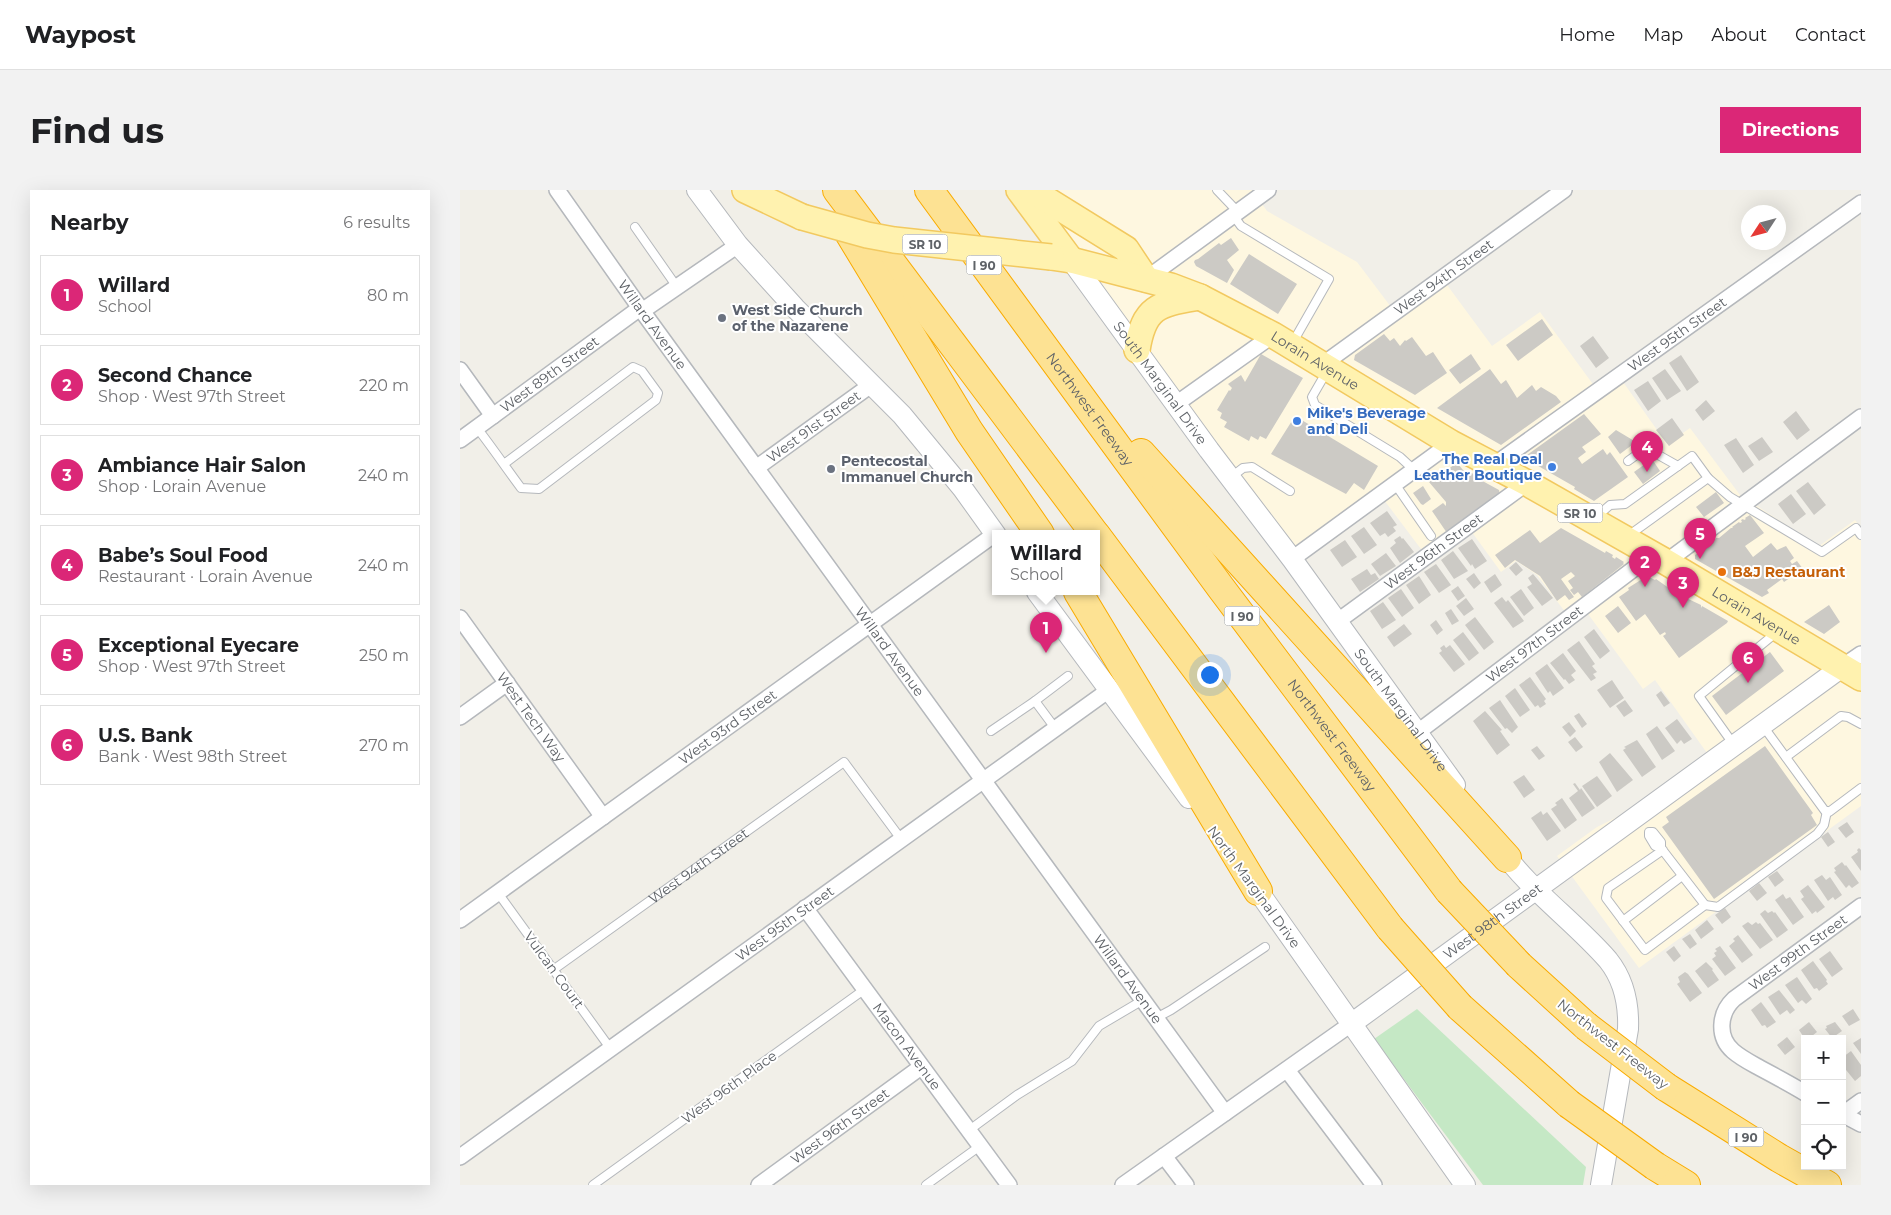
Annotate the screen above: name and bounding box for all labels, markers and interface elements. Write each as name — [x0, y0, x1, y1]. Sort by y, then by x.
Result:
text: Waypost — [25, 20, 136, 49]
text: Home — [1559, 24, 1615, 46]
text: Map — [1643, 24, 1683, 46]
text: About — [1711, 24, 1767, 46]
text: Contact — [1795, 24, 1866, 46]
button: Directions — [1720, 107, 1861, 153]
text: Find us — [30, 109, 164, 152]
north arrow — [1741, 205, 1786, 250]
text: Nearby — [50, 210, 129, 235]
text: 6 results — [343, 213, 410, 232]
road number: SR 10 — [902, 234, 948, 254]
street label: West 94th Street — [1390, 235, 1497, 319]
road number: I 90 — [966, 256, 1002, 274]
text: Willard — [98, 274, 170, 297]
street label: Willard Avenue — [614, 276, 691, 373]
text: 1 — [64, 286, 70, 305]
text: 80 m — [367, 286, 409, 305]
street label: West 95th Street — [1624, 293, 1730, 376]
text: School — [98, 297, 152, 316]
place label: West Side Church of the Nazarene — [732, 301, 863, 335]
marker: West Side Church of the Nazarene — [716, 312, 728, 324]
street label: South Marginal Drive — [1110, 318, 1211, 448]
street label: Lorain Avenue — [1268, 327, 1362, 394]
street label: West 89th Street — [496, 332, 603, 417]
street label: Northwest Freeway — [1042, 349, 1138, 470]
text: Second Chance — [98, 364, 252, 387]
text: 2 — [62, 376, 72, 395]
text: 220 m — [359, 376, 409, 395]
street label: West 91st Street — [763, 386, 864, 466]
text: Shop · West 97th Street — [98, 387, 286, 406]
place label: Mike's Beverage and Deli — [1307, 404, 1426, 438]
marker: Mike's Beverage and Deli — [1291, 415, 1303, 427]
pin: 4 — [1631, 431, 1663, 472]
place label: The Real Deal Leather Boutique — [1414, 450, 1542, 484]
place label: Pentecostal Immanuel Church — [841, 452, 973, 486]
text: Ambiance Hair Salon — [98, 454, 306, 477]
marker: The Real Deal Leather Boutique — [1546, 461, 1558, 473]
marker: Pentecostal Immanuel Church — [825, 463, 837, 475]
text: 3 — [62, 466, 72, 485]
text: 240 m — [358, 466, 409, 485]
text: Shop · Lorain Avenue — [98, 477, 266, 496]
road number: SR 10 — [1558, 504, 1602, 522]
street label: West 96th Street — [1380, 509, 1486, 593]
pin: 5 — [1684, 518, 1716, 559]
popup — [992, 530, 1100, 595]
text: Willard — [1010, 542, 1082, 565]
text: Babe’s Soul Food — [98, 544, 268, 567]
pin: 2 — [1629, 546, 1661, 587]
text: 4 — [61, 556, 73, 575]
text: 240 m — [358, 556, 409, 575]
place label: B&J Restaurant — [1732, 563, 1845, 581]
text: School — [1010, 565, 1064, 584]
marker: B&J Restaurant — [1716, 566, 1728, 578]
text: Restaurant · Lorain Avenue — [98, 567, 313, 586]
pin: 3 — [1667, 567, 1699, 608]
street label: Lorain Avenue — [1709, 582, 1804, 649]
street label: West 97th Street — [1482, 601, 1587, 686]
street label: Willard Avenue — [851, 603, 928, 700]
road number: I 90 — [1224, 606, 1260, 626]
pin: 1 — [1030, 612, 1062, 653]
text: Exceptional Eyecare — [98, 634, 299, 657]
pin: 6 — [1732, 642, 1764, 683]
street label: South Marginal Drive — [1350, 645, 1451, 775]
text: 5 — [62, 646, 72, 665]
text: 250 m — [359, 646, 409, 665]
text: Shop · West 97th Street — [98, 657, 286, 676]
your location — [1197, 662, 1223, 688]
street label: West Tech Way — [493, 669, 570, 766]
street label: Northwest Freeway — [1284, 675, 1380, 796]
street label: West 93rd Street — [675, 685, 780, 768]
text: U.S. Bank — [98, 724, 193, 747]
text: 6 — [62, 736, 72, 755]
text: 270 m — [359, 736, 409, 755]
text: Bank · West 98th Street — [98, 747, 287, 766]
street label: North Marginal Drive — [1203, 822, 1305, 952]
street label: West 94th Street — [645, 824, 752, 908]
street label: West 98th Street — [1439, 879, 1546, 963]
street label: West 95th Street — [732, 882, 838, 965]
street label: West 99th Street — [1745, 910, 1851, 994]
street label: Vulcan Court — [520, 928, 588, 1012]
street label: Willard Avenue — [1089, 931, 1166, 1028]
street label: Northwest Freeway — [1554, 995, 1673, 1093]
street label: Macon Avenue — [869, 999, 945, 1094]
map controls — [1801, 1035, 1846, 1170]
button: + — [1801, 1035, 1846, 1080]
street label: West 96th Place — [678, 1046, 780, 1128]
button: − — [1801, 1080, 1846, 1125]
street label: West 96th Street — [787, 1084, 893, 1168]
button: locate — [1801, 1125, 1846, 1170]
road number: I 90 — [1728, 1128, 1764, 1146]

